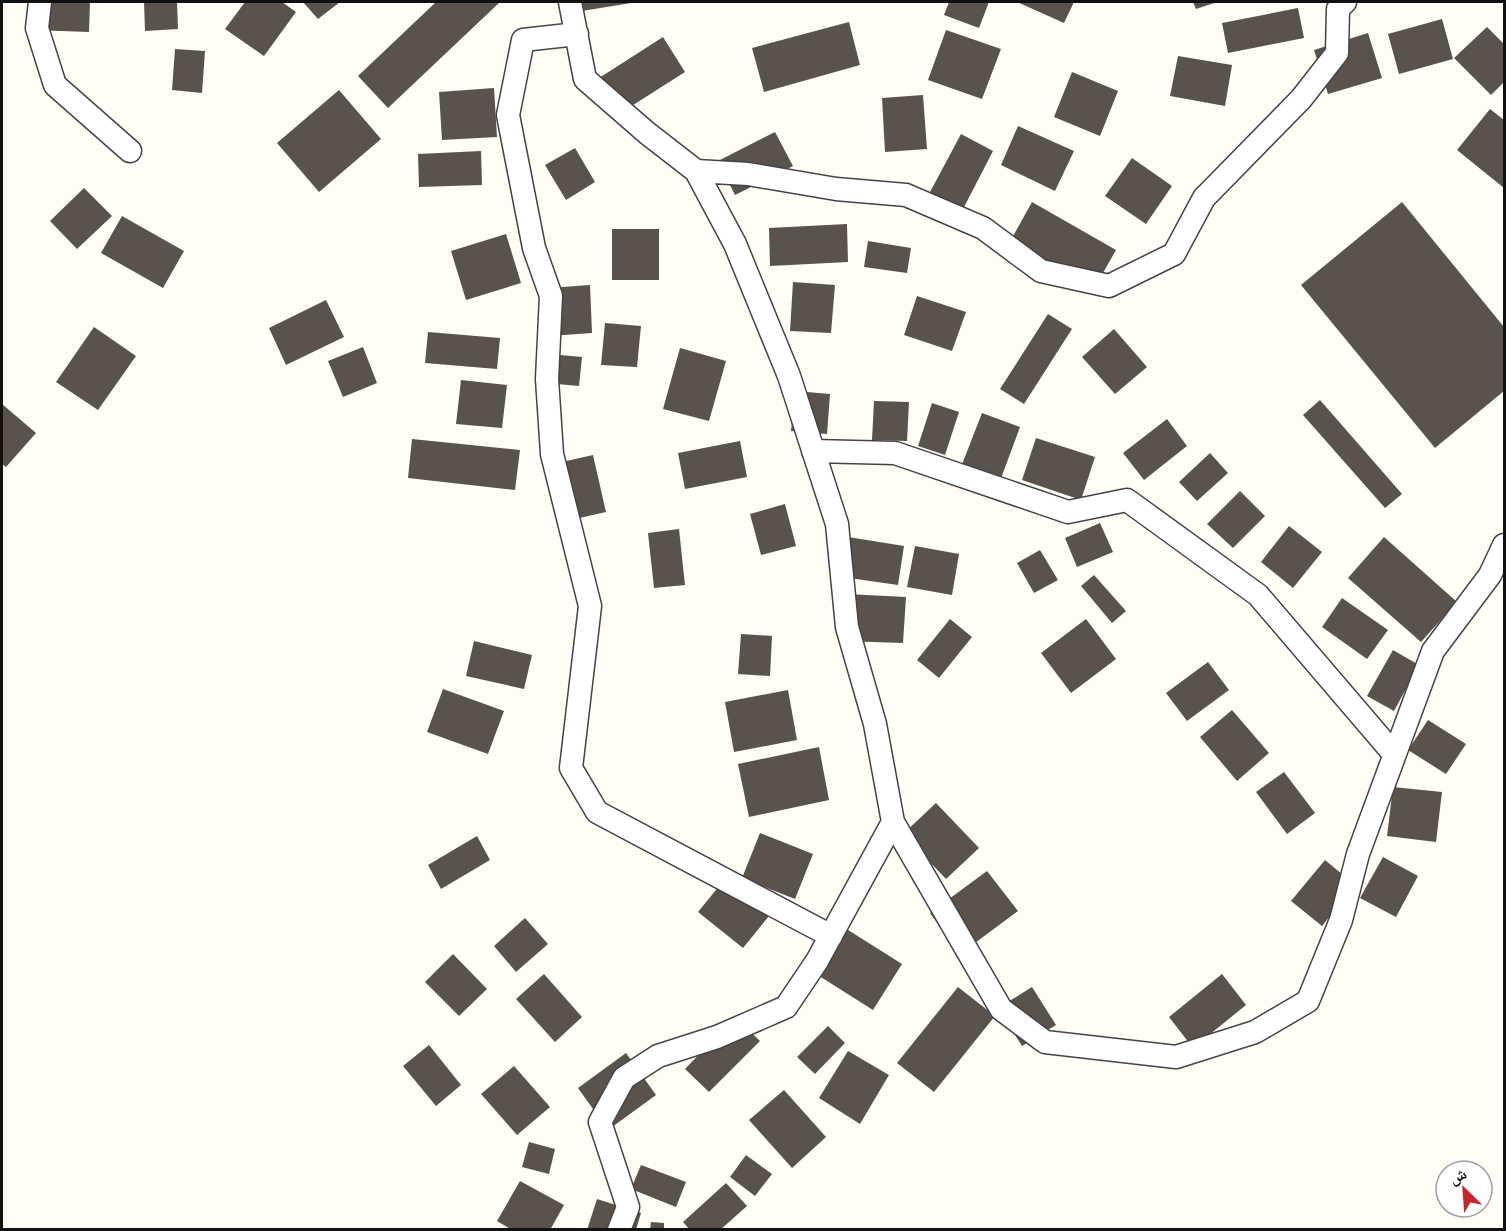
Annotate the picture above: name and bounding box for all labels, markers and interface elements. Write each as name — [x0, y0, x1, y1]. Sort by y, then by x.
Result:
north arrow — [1434, 1159, 1494, 1219]
text: ش — [1446, 1164, 1470, 1188]

